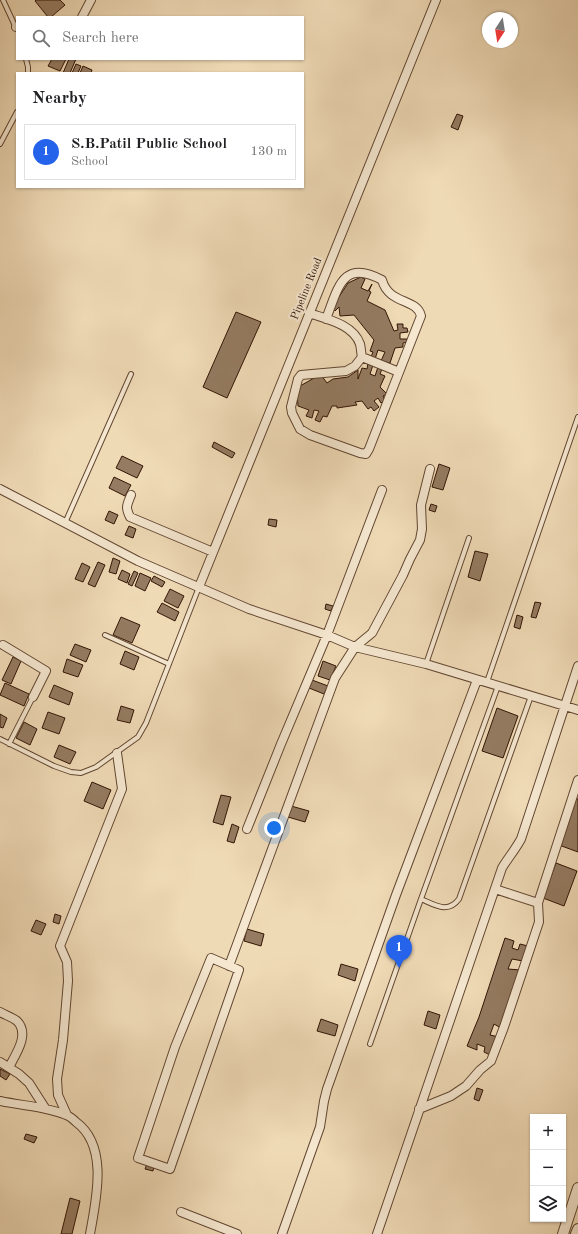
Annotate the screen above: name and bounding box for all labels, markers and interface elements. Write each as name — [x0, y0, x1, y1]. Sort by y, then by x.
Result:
north arrow — [482, 12, 518, 48]
search box — [16, 16, 304, 60]
icon: search — [30, 27, 52, 49]
text: Search here — [62, 31, 139, 46]
text: Nearby — [32, 90, 87, 107]
text: S.B.Patil Public School — [71, 137, 227, 152]
text: 1 — [42, 145, 50, 158]
text: 130 m — [250, 145, 287, 158]
text: School — [71, 155, 108, 168]
street label: Pipeline Road — [290, 256, 325, 322]
your location — [264, 818, 284, 838]
pin: 1 — [386, 935, 412, 968]
map controls — [530, 1114, 566, 1222]
button: + — [530, 1114, 566, 1150]
button: − — [530, 1150, 566, 1186]
button: layers — [530, 1186, 566, 1222]

